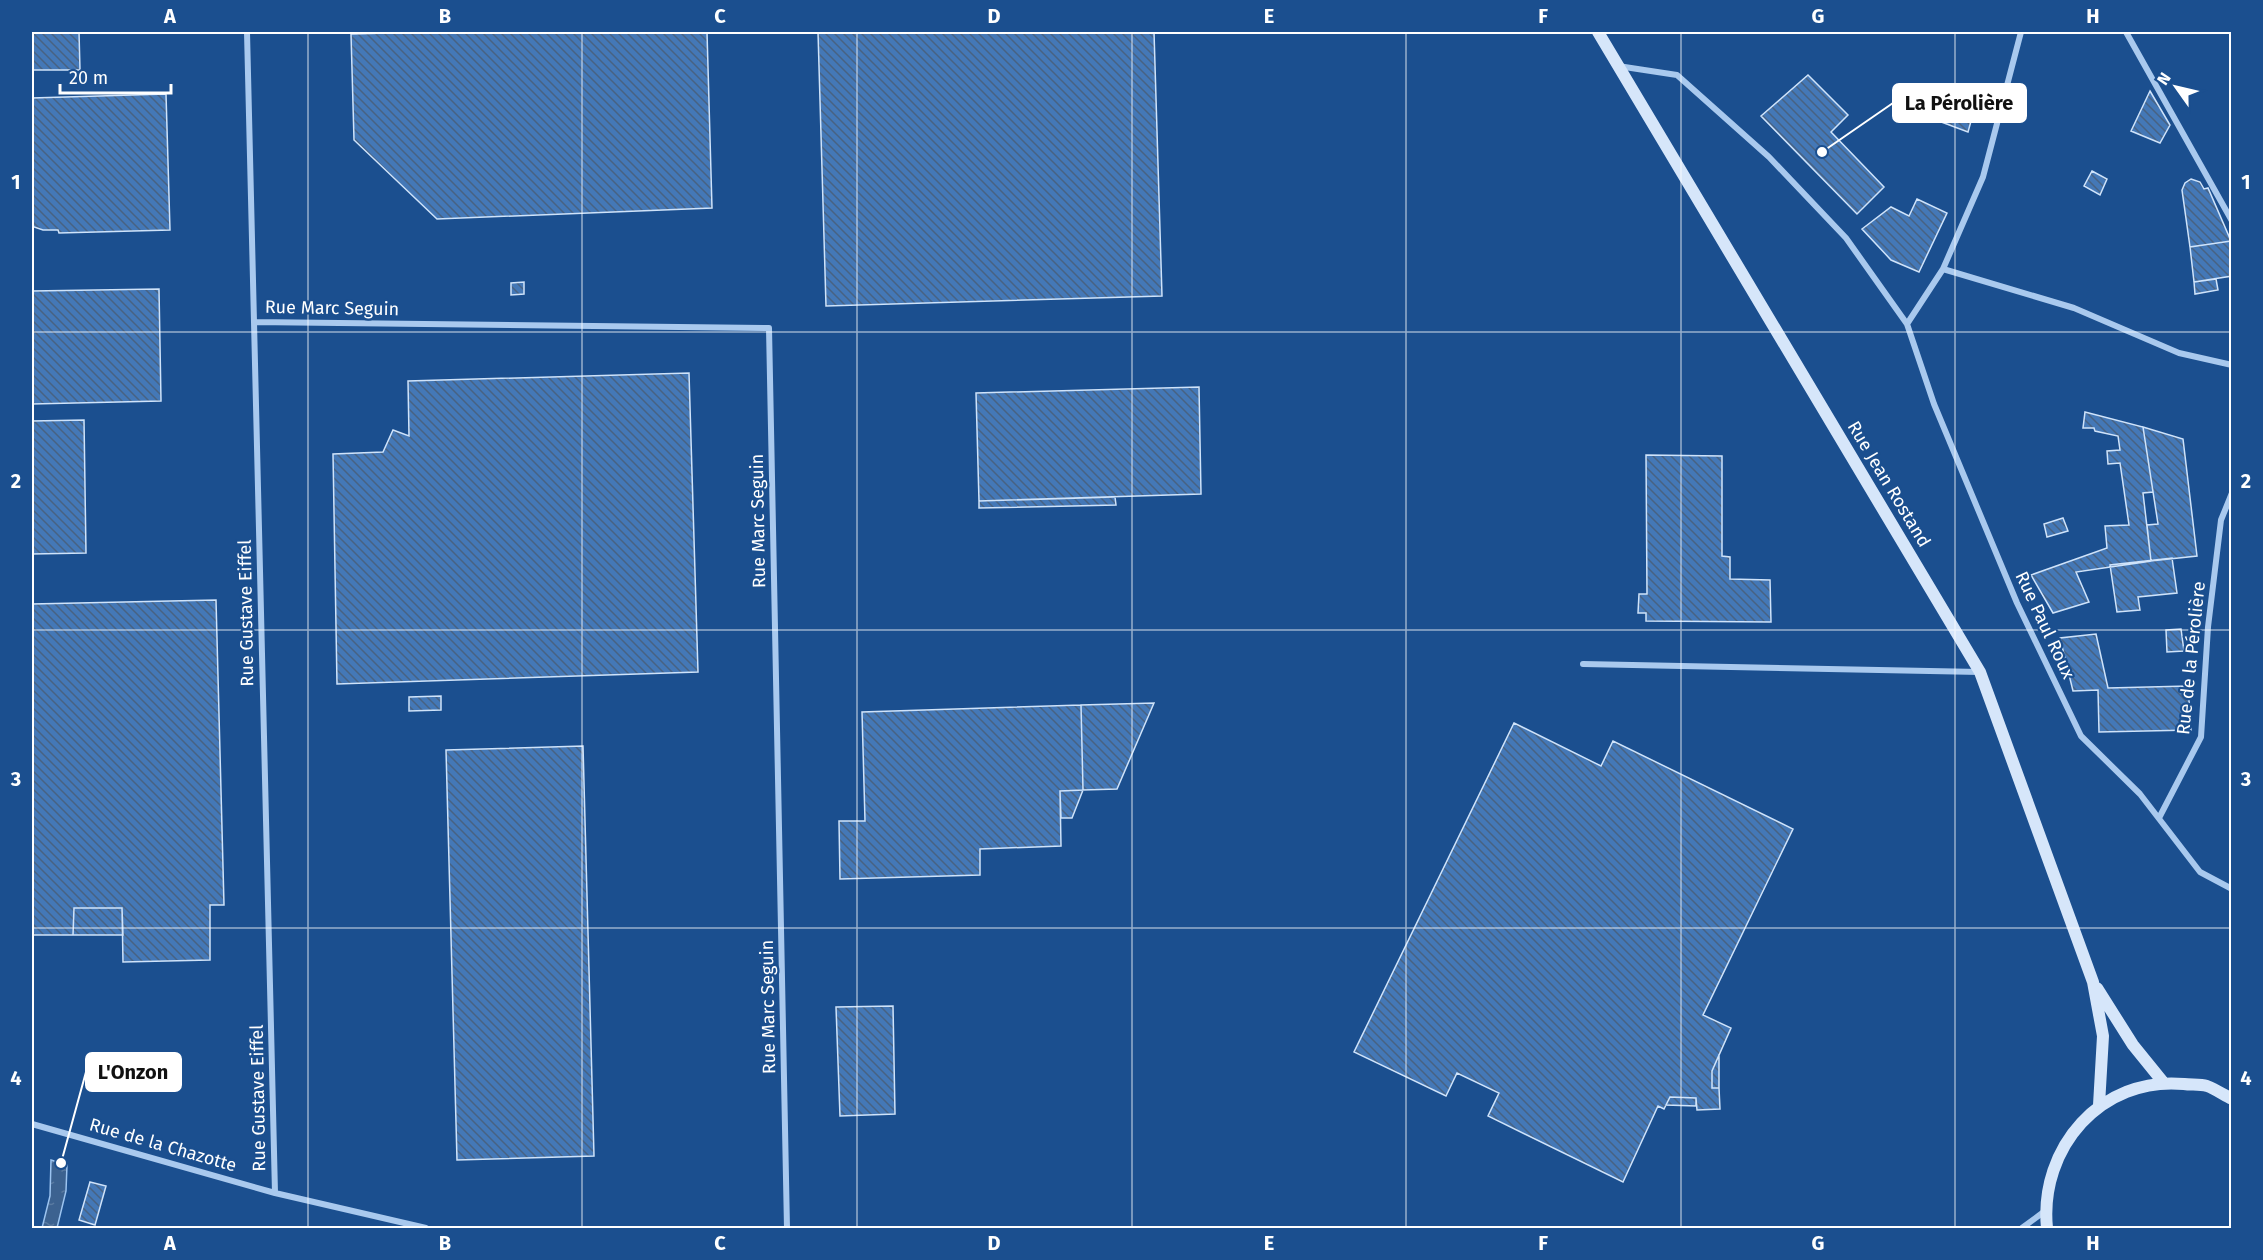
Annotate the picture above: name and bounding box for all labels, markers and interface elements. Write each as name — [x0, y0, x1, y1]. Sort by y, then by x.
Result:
text: A — [163, 4, 177, 28]
text: B — [439, 4, 451, 28]
text: C — [714, 4, 726, 28]
text: D — [987, 4, 1001, 28]
text: E — [1264, 4, 1274, 28]
text: F — [1538, 4, 1548, 28]
text: G — [1812, 4, 1824, 28]
text: H — [2086, 4, 2100, 28]
scale bar — [60, 57, 171, 95]
north arrow — [2146, 57, 2206, 117]
text: 20 m — [69, 67, 108, 89]
text: N — [2153, 69, 2175, 89]
callout: La Pérolière — [1893, 84, 2026, 122]
text: La Pérolière — [1905, 91, 2013, 115]
text: 1 — [11, 170, 21, 194]
text: 1 — [2241, 170, 2251, 194]
street label: Rue Marc Seguin — [265, 296, 399, 320]
street label: Rue Jean Rostand — [1843, 417, 1935, 551]
street label: Rue Marc Seguin — [746, 454, 770, 588]
text: 2 — [11, 469, 21, 493]
text: 2 — [2241, 469, 2251, 493]
street label: Rue Gustave Eiffel — [234, 539, 258, 687]
street label: Rue Paul Roux — [2011, 568, 2080, 682]
street label: Rue de la Pérolière — [2172, 580, 2210, 736]
text: 3 — [10, 767, 21, 791]
text: 3 — [2240, 767, 2251, 791]
street label: Rue Marc Seguin — [756, 940, 780, 1074]
street label: Rue Gustave Eiffel — [246, 1024, 270, 1172]
callout: L'Onzon — [86, 1053, 181, 1091]
text: L'Onzon — [98, 1060, 168, 1084]
text: 4 — [10, 1066, 22, 1090]
text: 4 — [2240, 1066, 2252, 1090]
street label: Rue de la Chazotte — [87, 1113, 239, 1177]
text: A — [163, 1231, 177, 1255]
text: B — [439, 1231, 451, 1255]
text: C — [714, 1231, 726, 1255]
text: D — [987, 1231, 1001, 1255]
text: E — [1264, 1231, 1274, 1255]
text: F — [1538, 1231, 1548, 1255]
text: G — [1812, 1231, 1824, 1255]
text: H — [2086, 1231, 2100, 1255]

